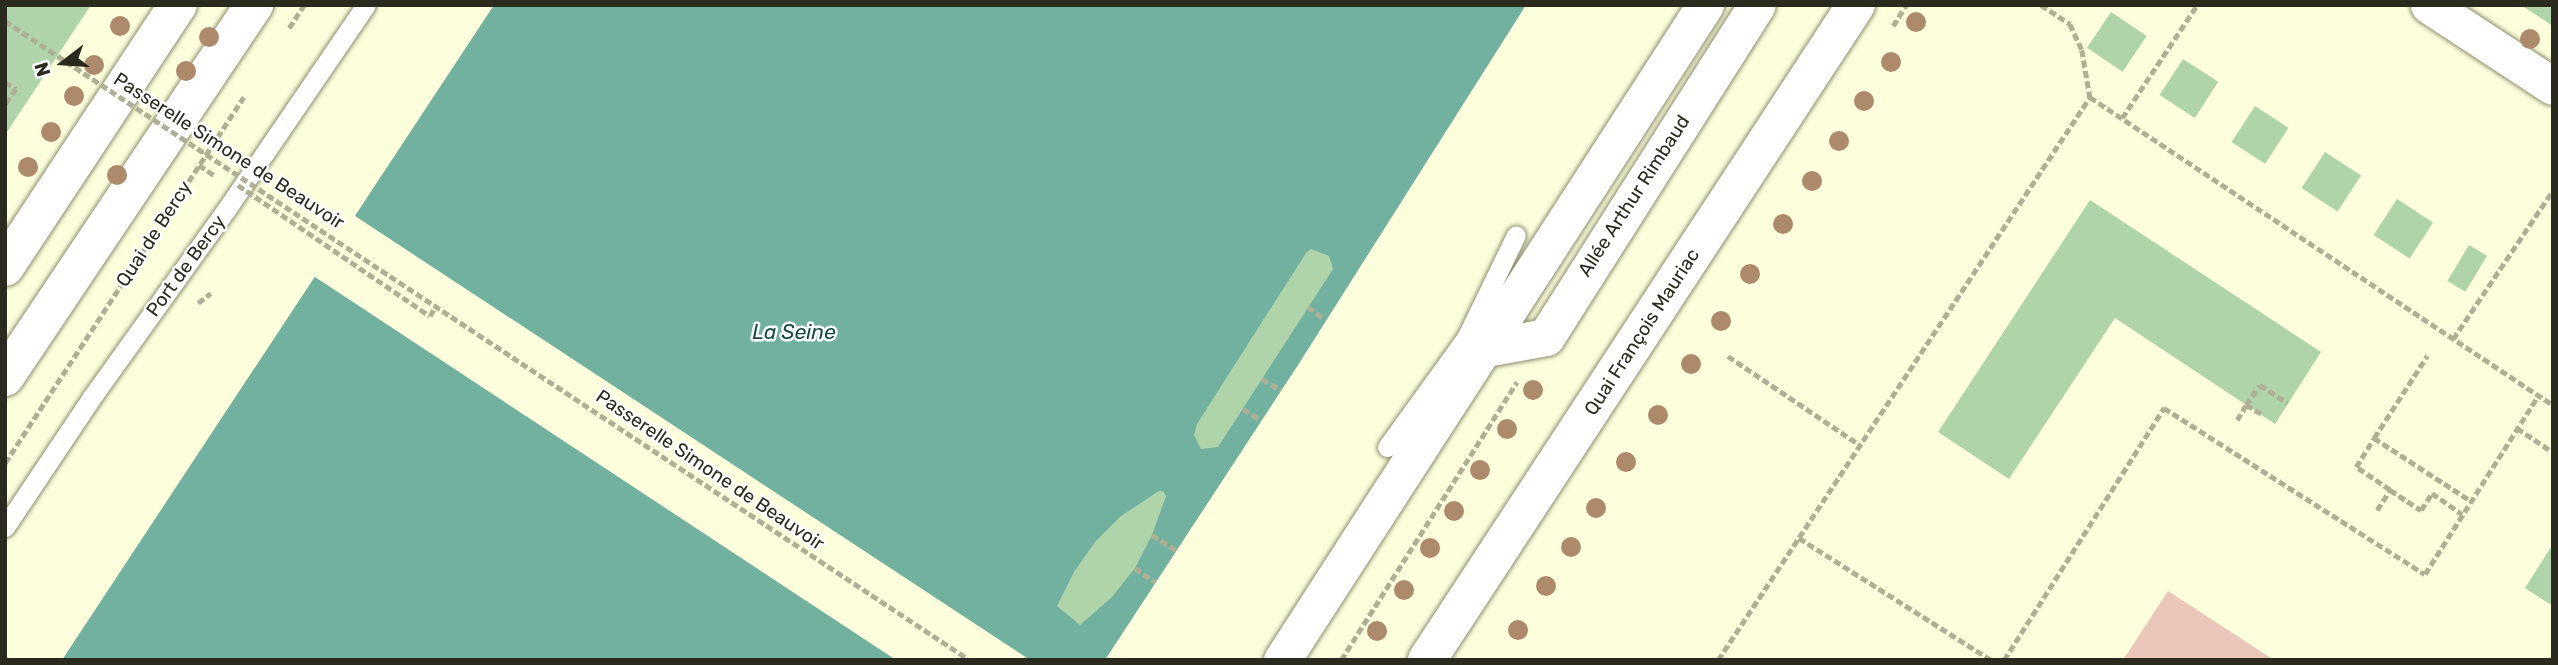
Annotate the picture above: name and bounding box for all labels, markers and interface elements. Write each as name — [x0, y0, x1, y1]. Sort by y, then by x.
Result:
north arrow — [28, 28, 98, 98]
text: N — [29, 59, 55, 79]
street label: Passerelle Simone de Beauvoir — [109, 68, 349, 234]
street label: Allée Arthur Rimbaud — [1573, 111, 1695, 281]
street label: Quai de Bercy — [111, 177, 197, 291]
street label: Port de Bercy — [142, 211, 230, 321]
street label: Quai François Mauriac — [1580, 244, 1704, 420]
water label: La Seine — [752, 319, 836, 345]
street label: Passerelle Simone de Beauvoir — [591, 385, 829, 555]

